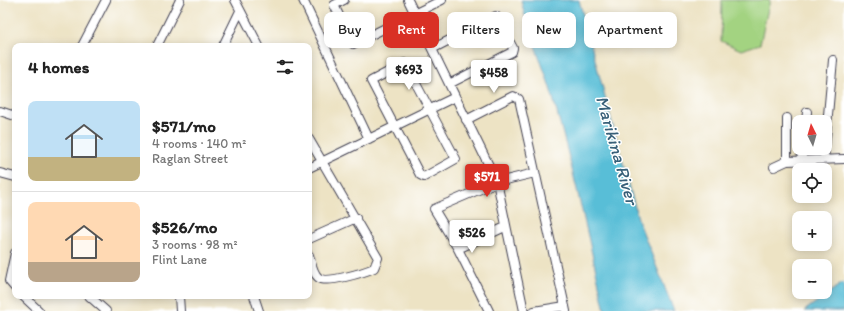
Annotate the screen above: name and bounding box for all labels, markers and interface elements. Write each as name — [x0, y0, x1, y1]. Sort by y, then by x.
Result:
chip: Buy — [324, 12, 375, 48]
chip: Rent — [383, 12, 439, 48]
chip: Filters — [447, 12, 514, 48]
chip: New — [522, 12, 576, 48]
chip: Apartment — [584, 12, 677, 48]
icon: filters — [274, 56, 296, 78]
text: 4 homes — [28, 57, 89, 77]
pin: $693 — [385, 57, 433, 91]
pin: $458 — [470, 60, 518, 94]
text: $693 — [395, 62, 423, 77]
text: $458 — [480, 65, 508, 80]
water label: Marikina River — [591, 93, 644, 209]
north arrow — [792, 115, 832, 155]
map controls — [792, 115, 832, 299]
text: $571/mo — [152, 116, 216, 136]
icon: home — [60, 117, 108, 165]
text: 4 rooms · 140 m² — [152, 136, 246, 151]
text: Raglan Street — [152, 151, 228, 166]
button: locate — [792, 163, 832, 203]
pin: $571 — [463, 164, 511, 198]
text: $571 — [474, 169, 500, 184]
button: + — [792, 211, 832, 251]
text: $526/mo — [152, 217, 218, 237]
icon: home — [60, 218, 108, 266]
pin: $526 — [448, 220, 496, 254]
text: $526 — [458, 225, 486, 240]
text: 3 rooms · 98 m² — [152, 237, 238, 252]
text: Flint Lane — [152, 252, 207, 267]
button: − — [792, 259, 832, 299]

